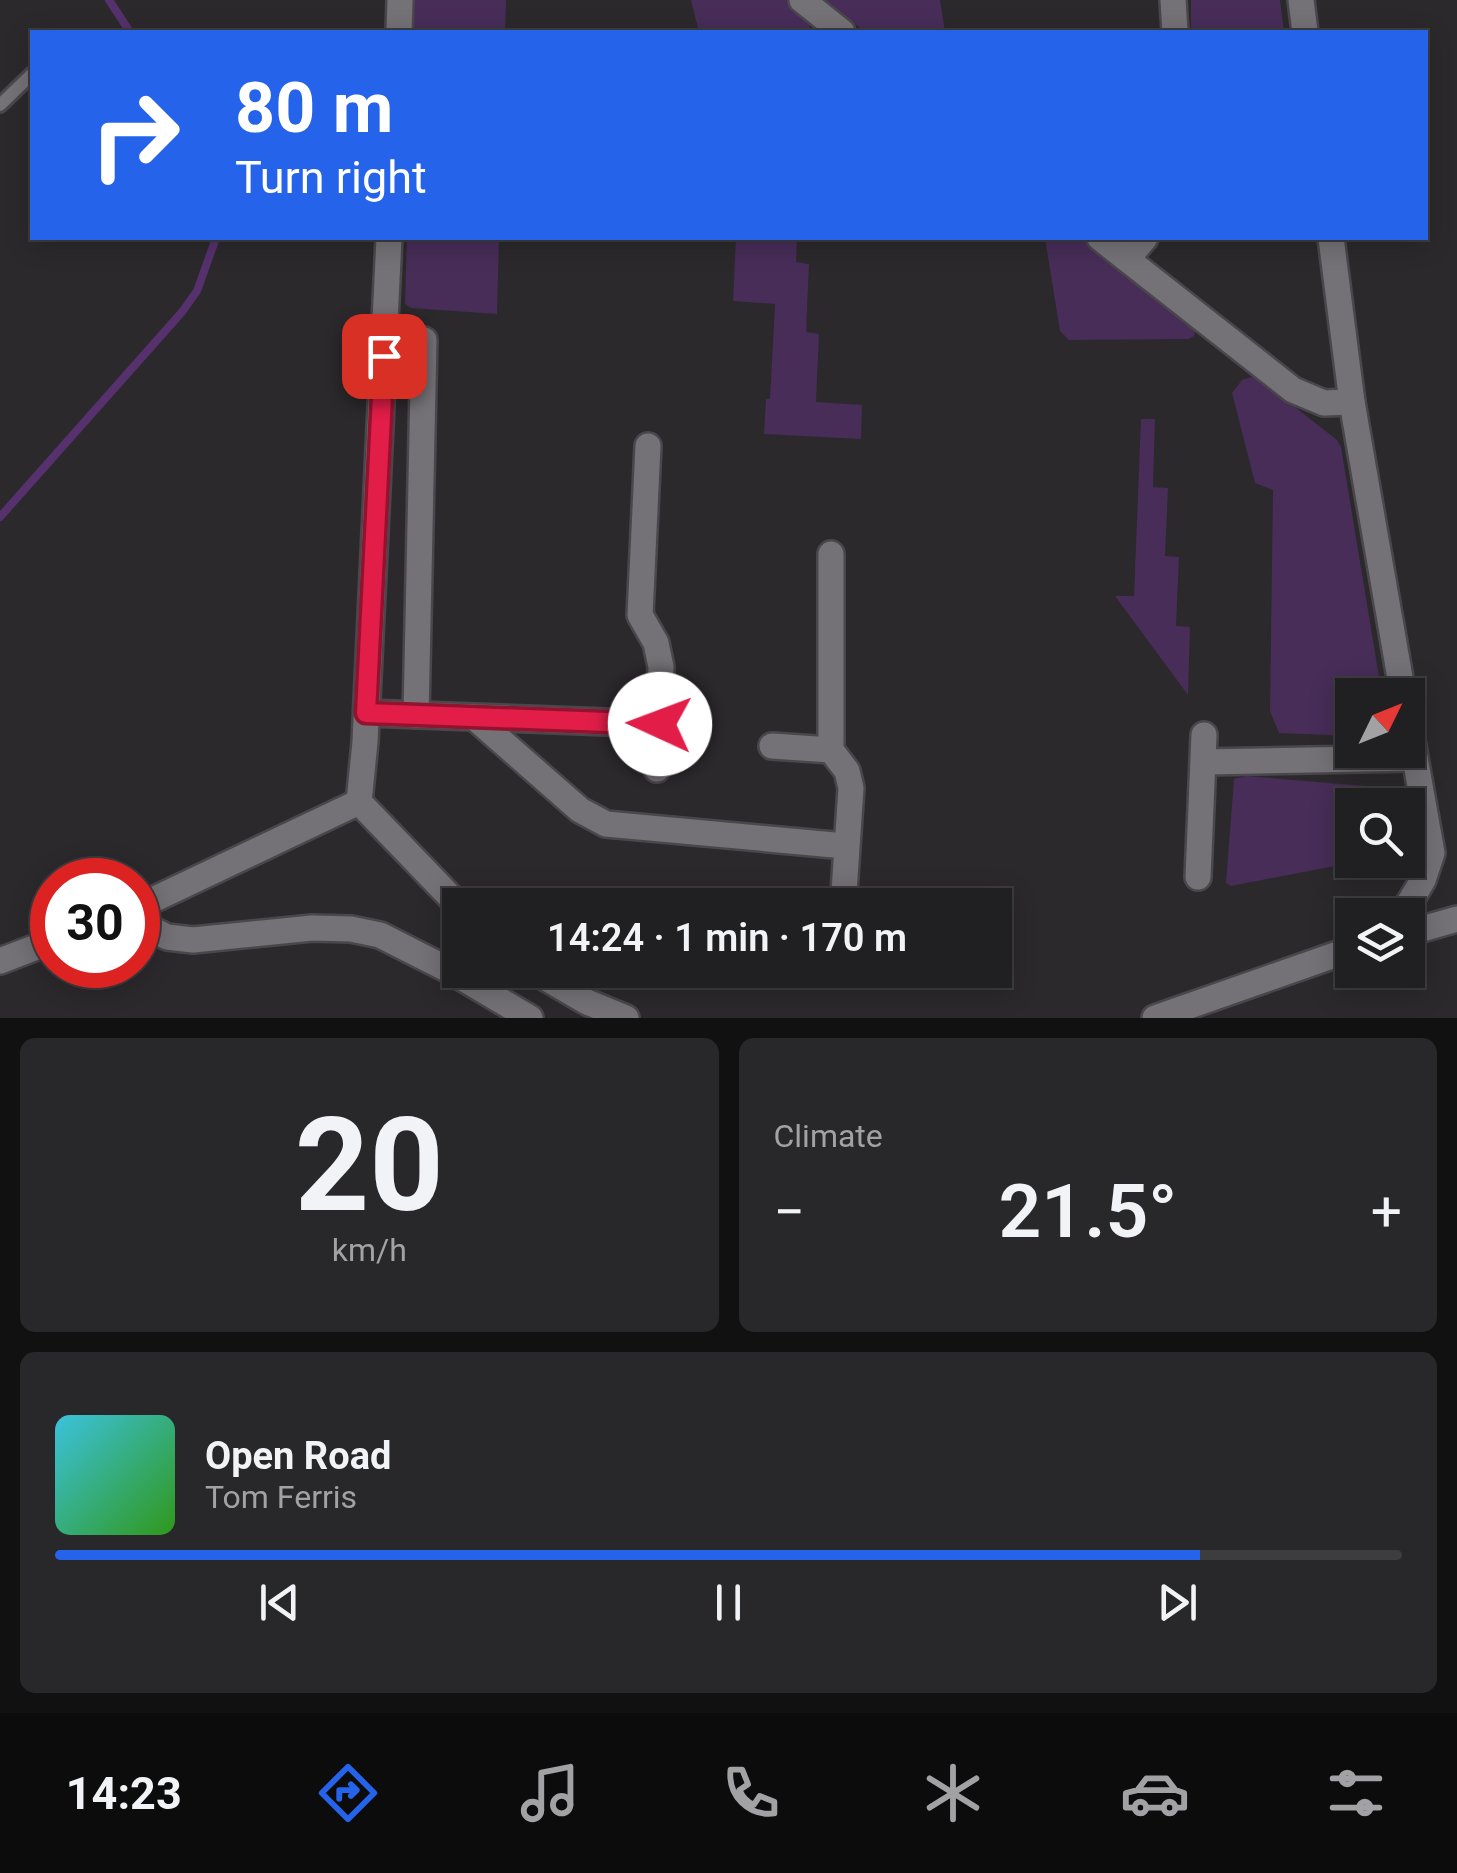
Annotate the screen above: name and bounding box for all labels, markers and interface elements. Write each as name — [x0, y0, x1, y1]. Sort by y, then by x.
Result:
text: 80 m — [235, 67, 393, 149]
icon: right — [70, 70, 200, 200]
text: Turn right — [235, 151, 427, 204]
pin — [342, 314, 427, 399]
icon: arrive — [357, 329, 412, 384]
position arrow — [608, 672, 712, 776]
north arrow — [1335, 678, 1425, 768]
map controls — [1335, 678, 1425, 988]
button: search — [1335, 788, 1425, 878]
speed limit sign: 30 — [30, 858, 160, 988]
button: layers — [1335, 898, 1425, 988]
text: 14:24 · 1 min · 170 m — [547, 916, 907, 960]
text: 20 — [295, 1089, 444, 1242]
text: Climate — [774, 1117, 883, 1155]
text: 21.5° — [998, 1167, 1177, 1255]
text: − — [774, 1180, 805, 1244]
text: + — [1371, 1180, 1402, 1244]
text: km/h — [332, 1231, 407, 1269]
text: Open Road — [205, 1434, 391, 1478]
text: Tom Ferris — [205, 1478, 357, 1516]
icon: previous — [252, 1575, 307, 1630]
icon: pause — [701, 1575, 756, 1630]
icon: next — [1150, 1575, 1205, 1630]
icon: directions — [313, 1758, 383, 1828]
icon: music — [515, 1758, 585, 1828]
icon: phone — [716, 1758, 786, 1828]
icon: climate — [918, 1758, 988, 1828]
icon: car — [1120, 1758, 1190, 1828]
icon: filters — [1321, 1758, 1391, 1828]
text: 14:23 — [66, 1767, 182, 1820]

